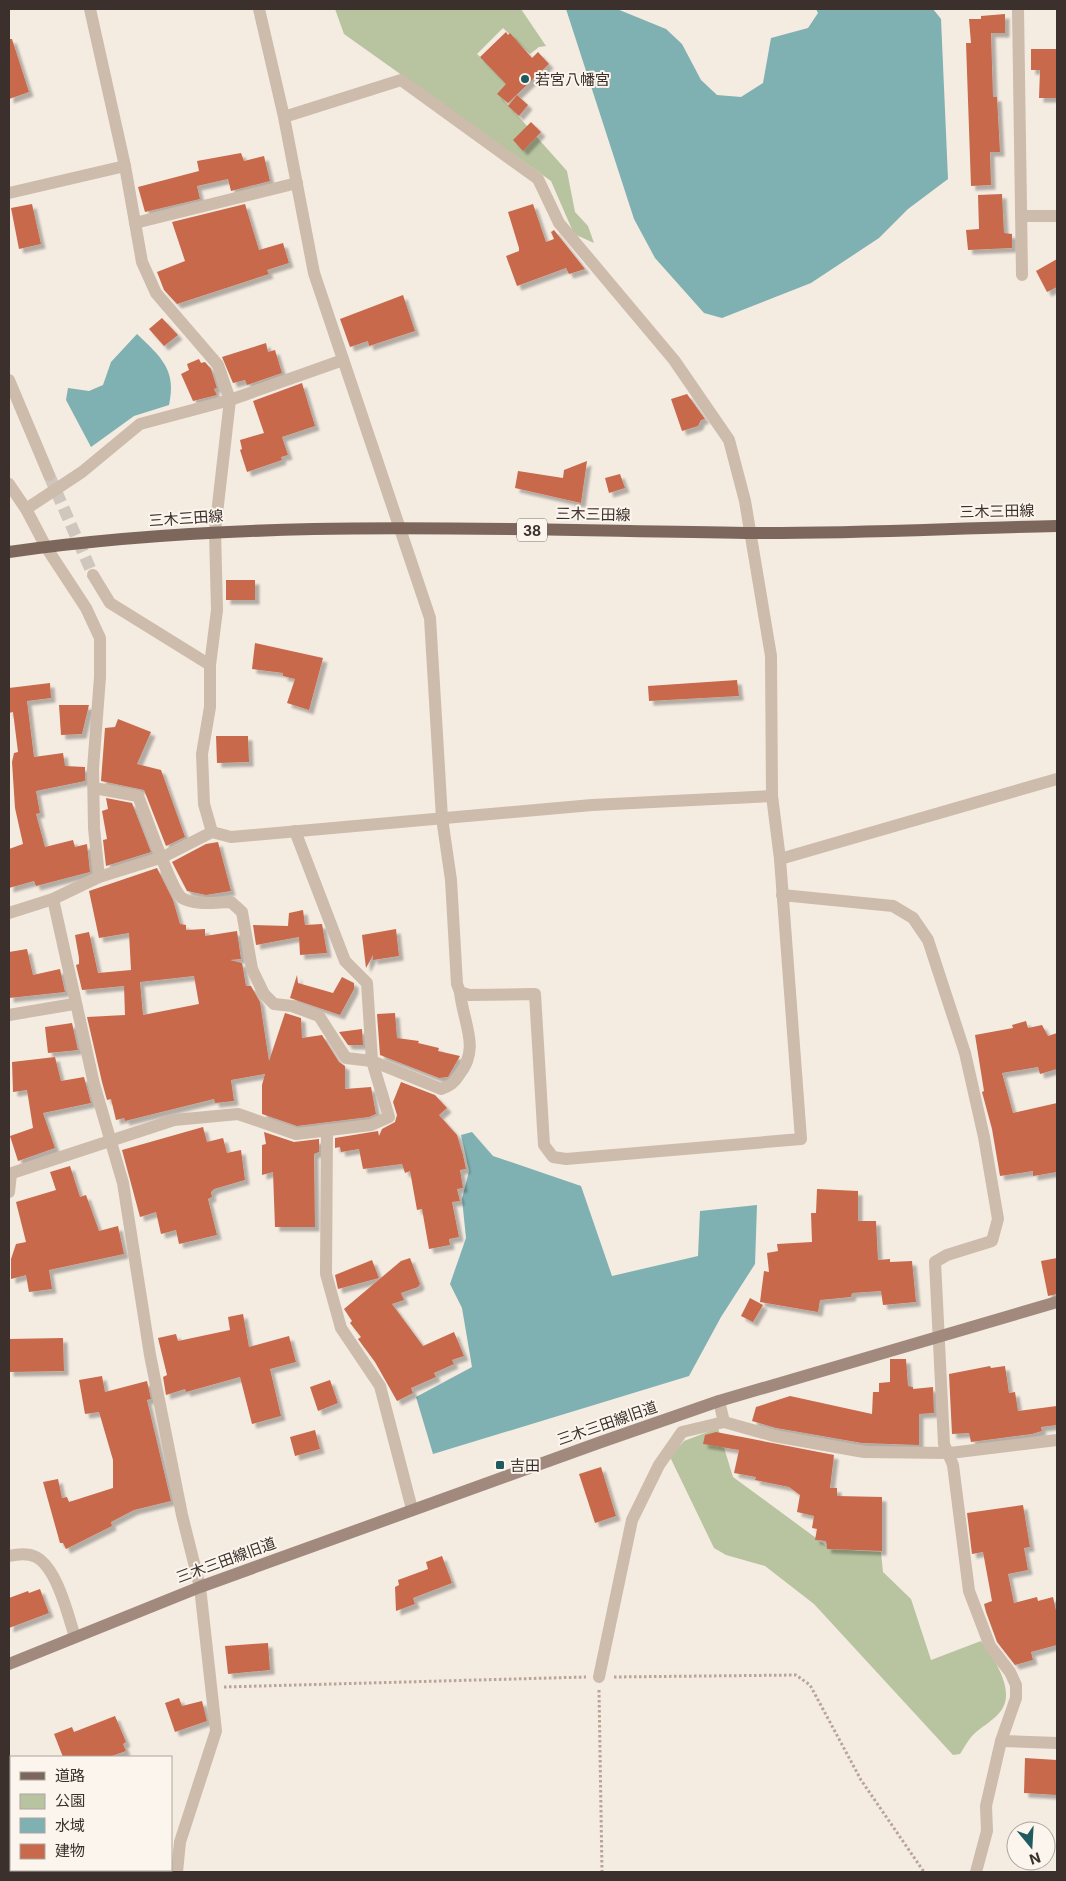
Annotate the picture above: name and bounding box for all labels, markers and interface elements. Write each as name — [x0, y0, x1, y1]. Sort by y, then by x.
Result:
place label: 若宮八幡宮 — [535, 70, 610, 89]
marker: 若宮八幡宮 — [519, 73, 531, 85]
street label: 三木三田線 — [959, 501, 1035, 521]
street label: 三木三田線 — [555, 504, 631, 524]
street label: 三木三田線 — [148, 506, 224, 530]
road number: 38 — [517, 518, 547, 542]
street label: 三木三田線旧道 — [554, 1397, 660, 1449]
place label: 吉田 — [510, 1456, 540, 1475]
marker: 吉田 — [494, 1459, 506, 1471]
street label: 三木三田線旧道 — [173, 1533, 279, 1587]
legend — [10, 1756, 172, 1871]
text: 道路 — [55, 1766, 85, 1785]
text: 公園 — [55, 1791, 85, 1810]
text: 水域 — [55, 1816, 85, 1835]
north arrow — [1006, 1821, 1056, 1871]
text: 建物 — [55, 1841, 85, 1860]
text: N — [1027, 1849, 1043, 1869]

